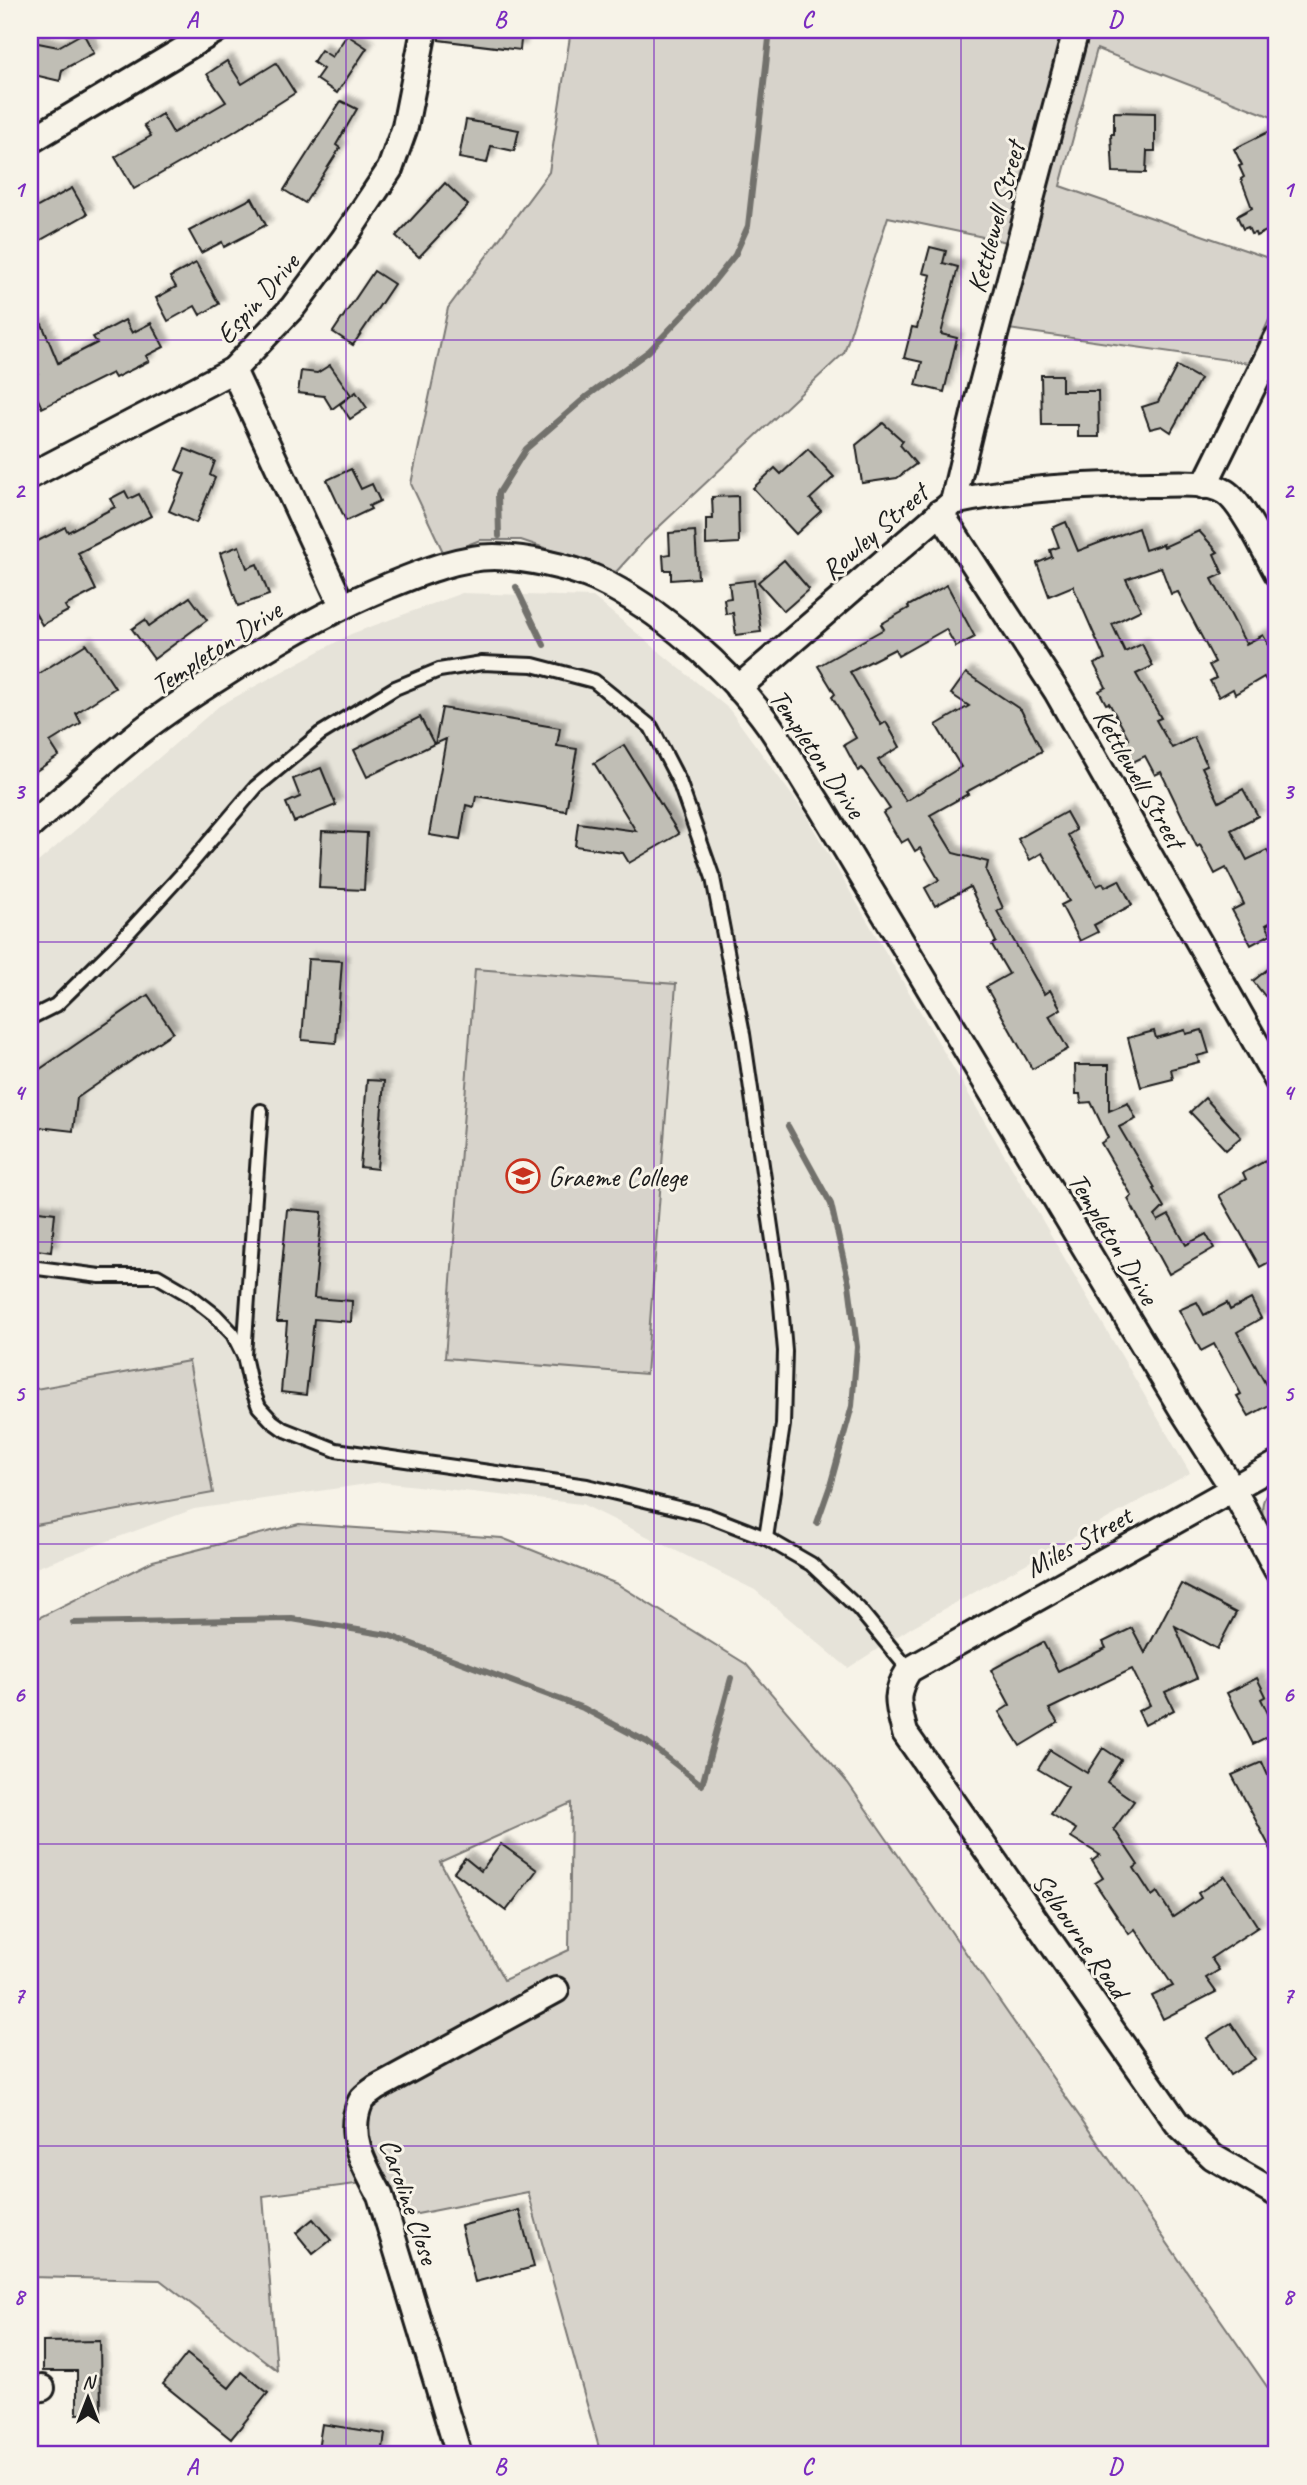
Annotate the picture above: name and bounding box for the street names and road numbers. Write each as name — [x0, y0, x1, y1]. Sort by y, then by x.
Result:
street label: Kettlewell Street — [959, 134, 1033, 297]
street label: Espin Drive — [208, 244, 308, 351]
street label: Rowley Street — [814, 473, 938, 587]
street label: Templeton Drive — [145, 591, 290, 702]
street label: Templeton Drive — [762, 682, 875, 826]
street label: Kettlewell Street — [1086, 702, 1195, 857]
street label: Templeton Drive — [1060, 1166, 1168, 1312]
street label: Miles Street — [1019, 1497, 1140, 1585]
street label: Selbourne Road — [1025, 1866, 1139, 2008]
street label: Caroline Close — [372, 2134, 448, 2270]

